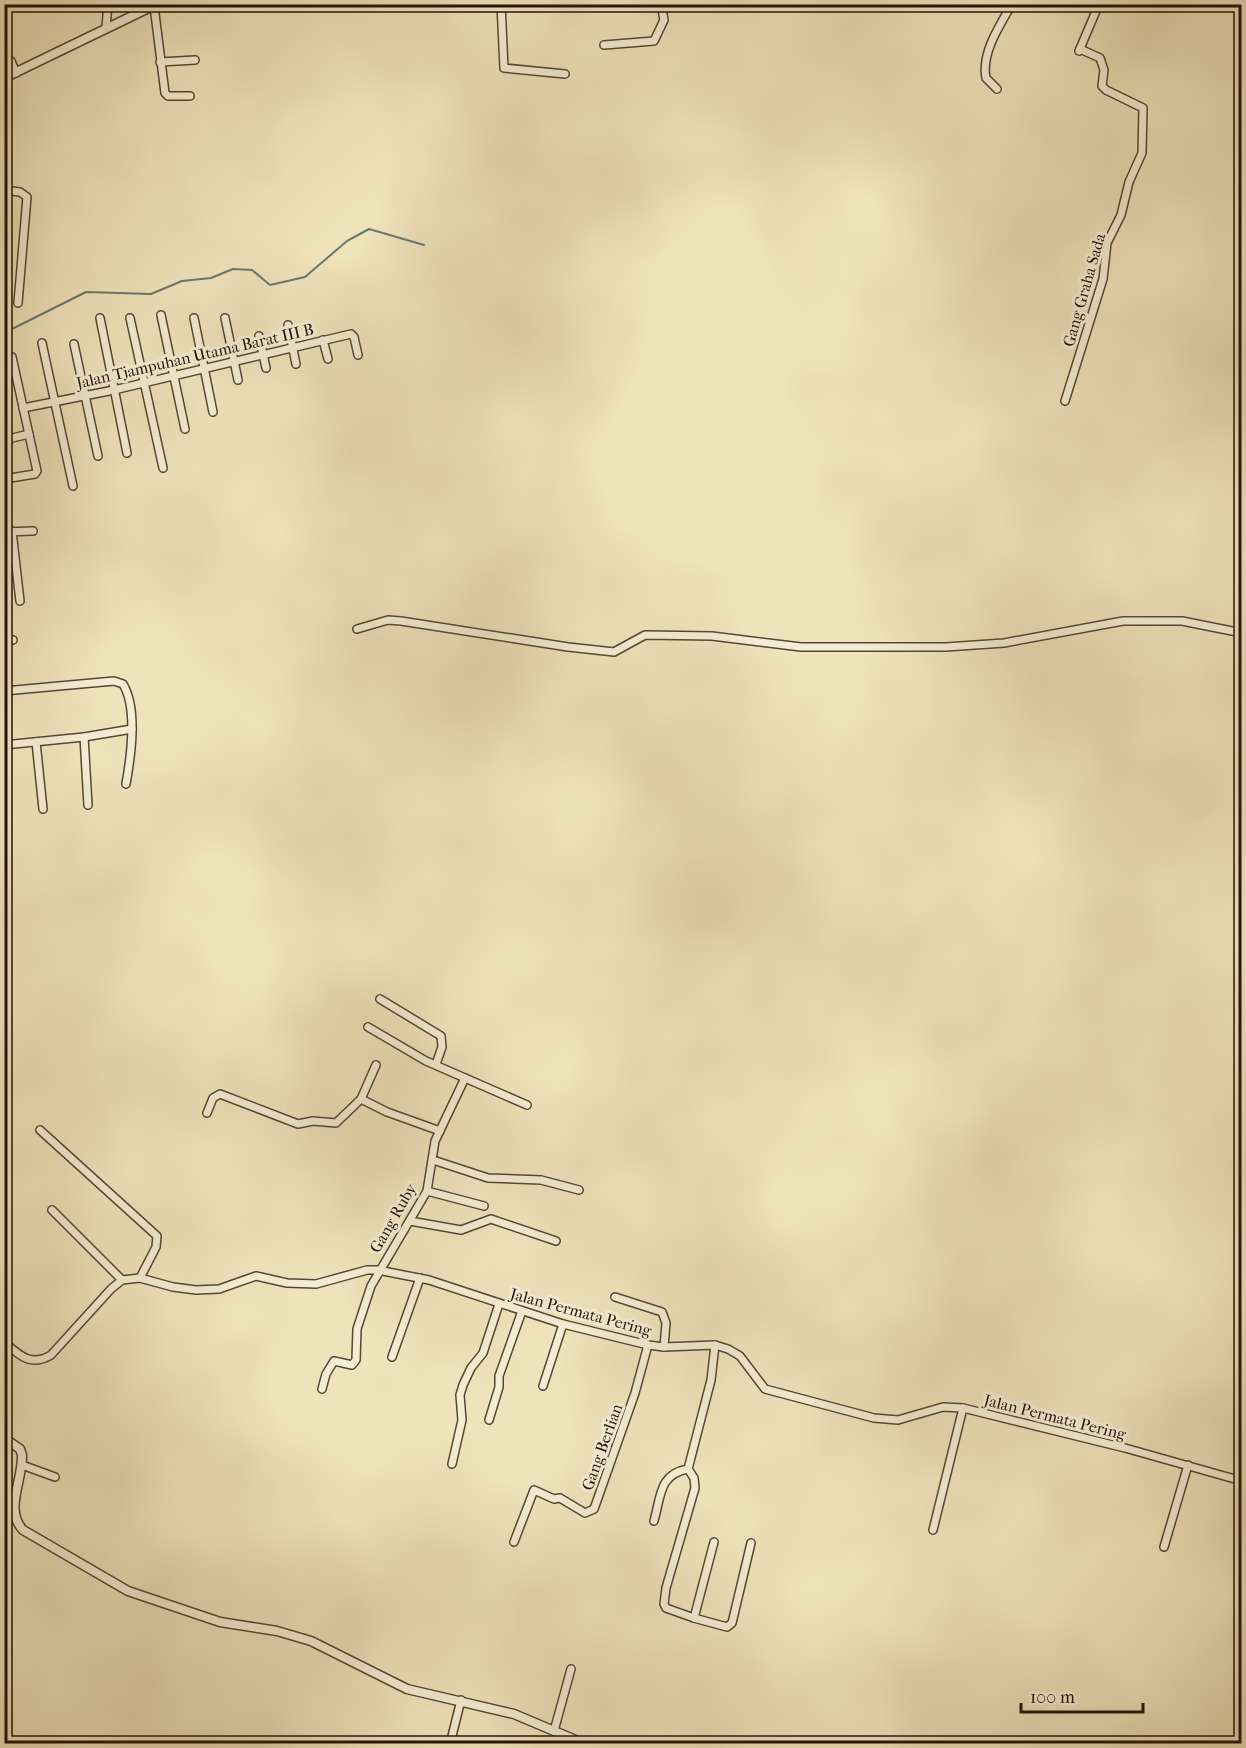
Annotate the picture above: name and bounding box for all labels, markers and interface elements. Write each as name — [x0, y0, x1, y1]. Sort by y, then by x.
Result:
street label: Gang Graha Sada — [1059, 231, 1109, 349]
street label: Jalan Tjampuhan Utama Barat III B — [72, 319, 316, 393]
street label: Gang Ruby — [366, 1180, 421, 1256]
street label: Jalan Permata Pering — [506, 1283, 654, 1340]
street label: Jalan Permata Pering — [980, 1390, 1128, 1444]
street label: Gang Berlian — [578, 1400, 627, 1493]
scale bar — [1021, 1676, 1142, 1714]
text: 100 m — [1030, 1687, 1075, 1708]

